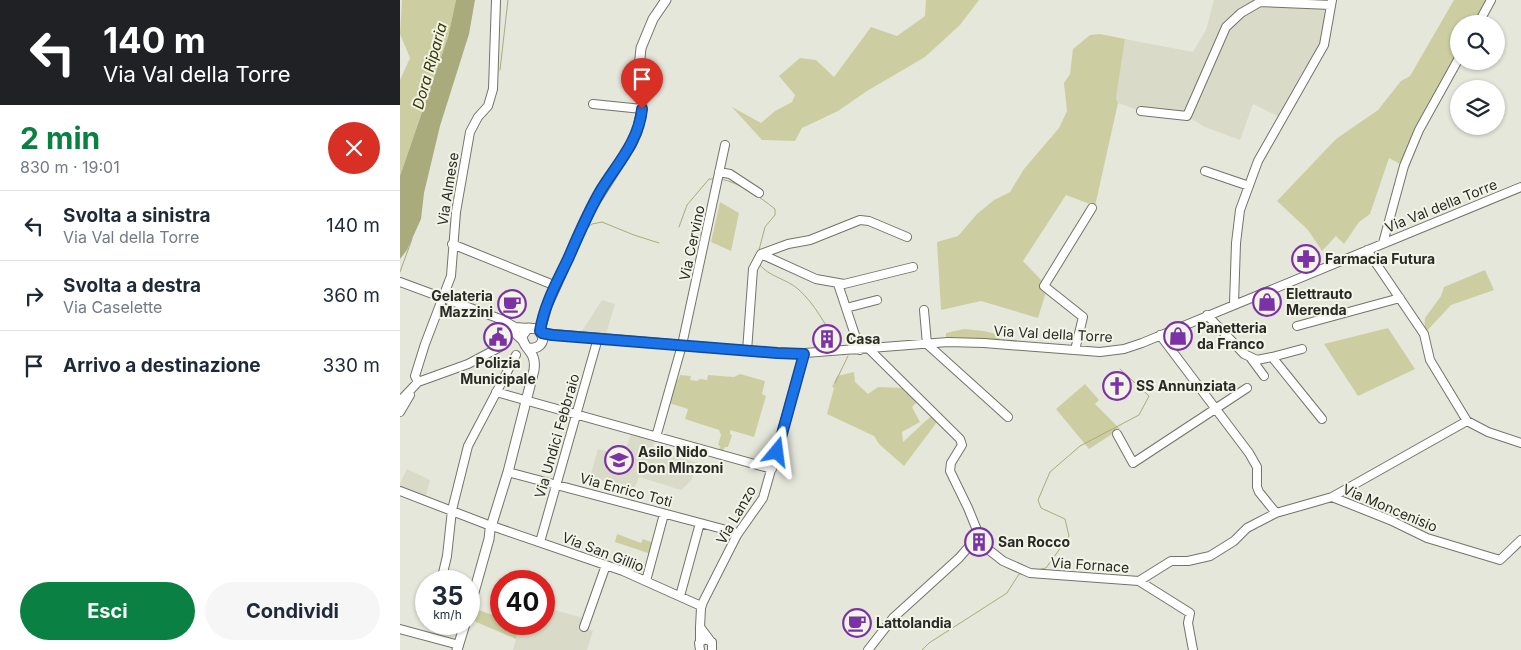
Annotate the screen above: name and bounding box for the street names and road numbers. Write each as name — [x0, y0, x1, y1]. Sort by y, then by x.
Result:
street label: Via Almese — [433, 151, 462, 227]
street label: Via Val della Torre — [1382, 175, 1499, 236]
street label: Via Cervino — [675, 204, 708, 282]
street label: Via Val della Torre — [993, 322, 1113, 345]
street label: Via Undici Febbraio — [531, 372, 582, 500]
street label: Via Enrico Toti — [578, 469, 674, 510]
street label: Via Moncenisio — [1340, 480, 1440, 535]
street label: Via Lanzo — [712, 482, 759, 547]
street label: Via San Gillio — [560, 528, 647, 575]
street label: Via Fornace — [1050, 553, 1130, 576]

